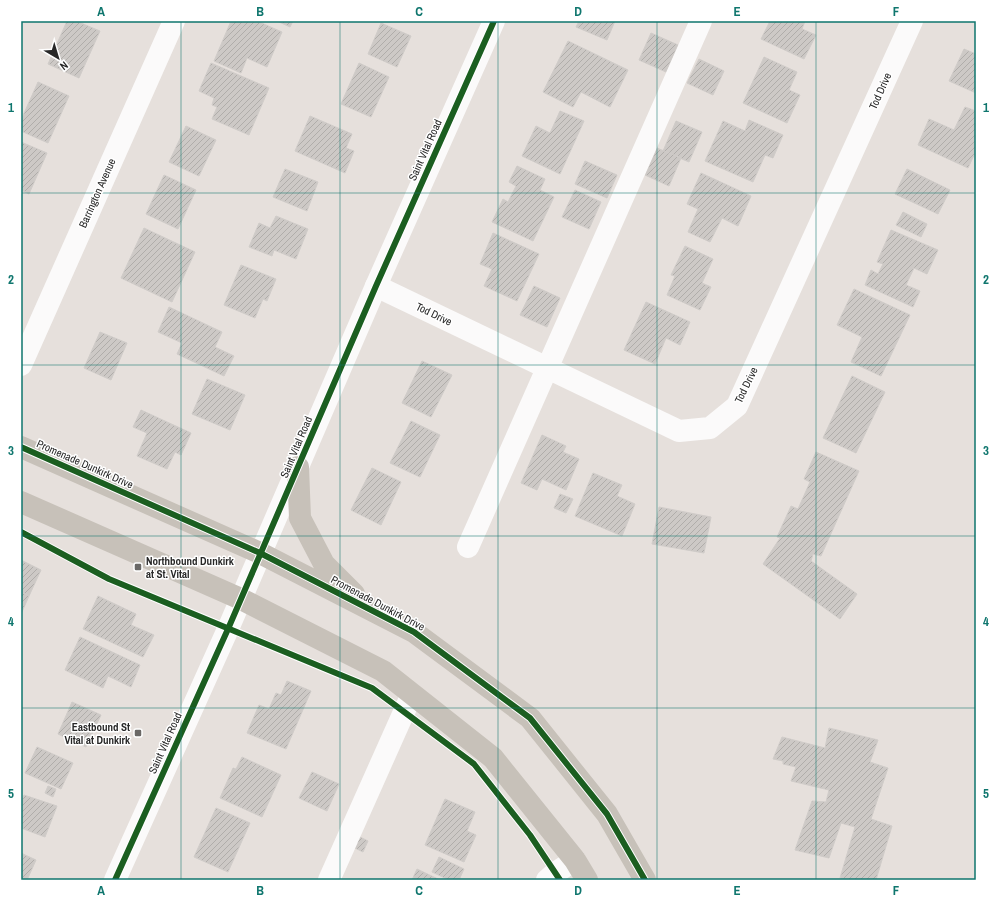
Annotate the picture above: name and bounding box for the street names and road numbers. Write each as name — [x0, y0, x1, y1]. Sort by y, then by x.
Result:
street label: Tod Drive — [866, 71, 894, 111]
street label: Saint Vital Road — [405, 117, 445, 183]
street label: Barrington Avenue — [75, 156, 119, 230]
street label: Tod Drive — [414, 299, 454, 329]
street label: Tod Drive — [731, 365, 761, 405]
street label: Saint Vital Road — [277, 414, 315, 480]
street label: Promenade Dunkirk Drive — [35, 436, 135, 492]
street label: Promenade Dunkirk Drive — [329, 572, 427, 634]
street label: Saint Vital Road — [145, 710, 185, 776]

